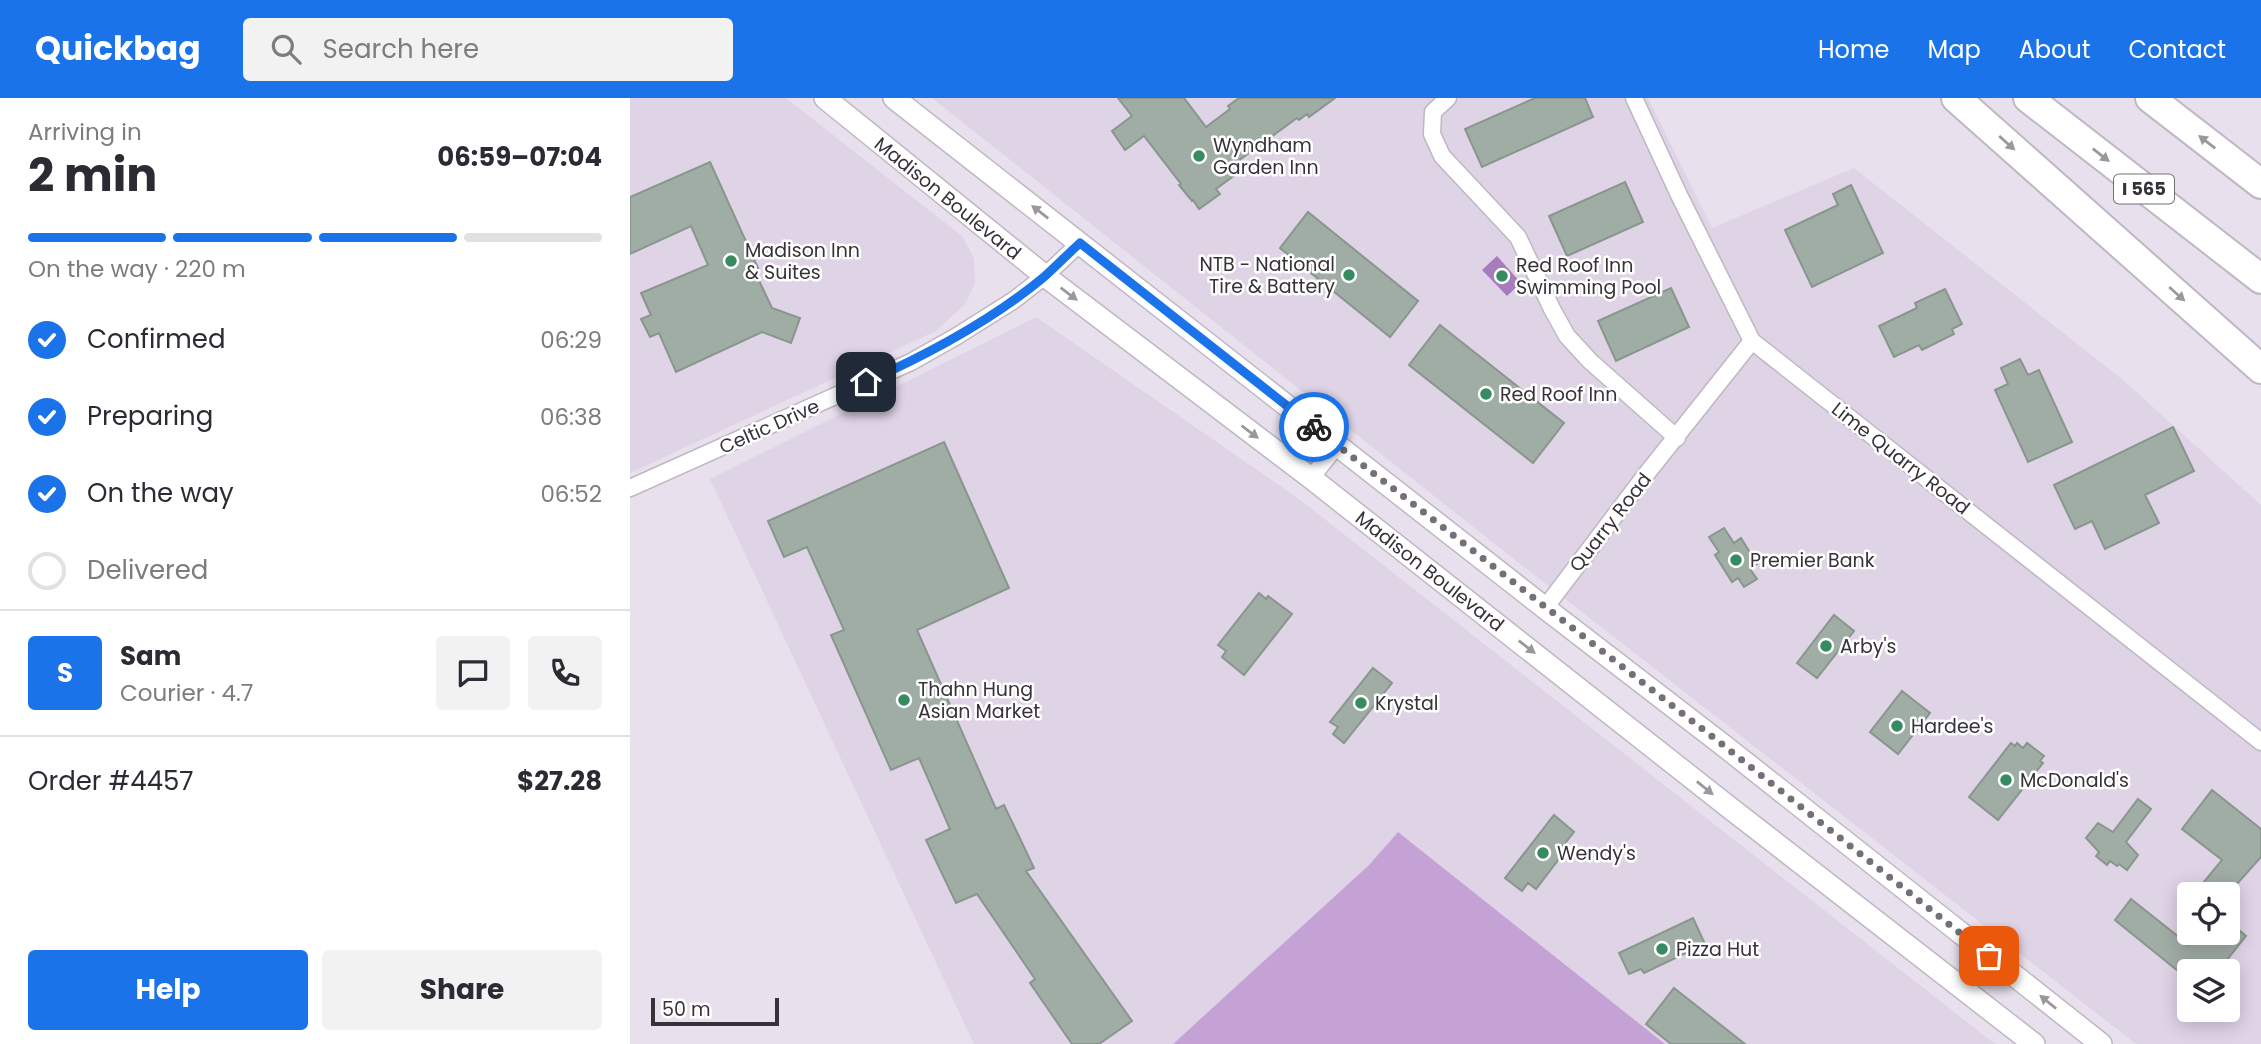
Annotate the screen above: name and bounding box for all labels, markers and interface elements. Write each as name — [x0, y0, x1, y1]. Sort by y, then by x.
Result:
search box — [243, 18, 733, 81]
text: Quickbag — [35, 25, 201, 72]
icon: search — [267, 30, 305, 68]
text: Search here — [323, 31, 479, 67]
text: Home — [1818, 33, 1890, 66]
text: Map — [1928, 33, 1981, 66]
text: About — [2019, 33, 2090, 66]
text: Contact — [2128, 33, 2226, 66]
text: Arriving in — [28, 116, 142, 148]
street label: Madison Boulevard — [869, 131, 1027, 266]
place label: Wyndham Garden Inn — [1213, 132, 1319, 181]
one-way arrow — [1998, 135, 2016, 151]
one-way arrow — [2198, 135, 2216, 149]
text: 06:59–07:04 — [437, 139, 602, 175]
text: 2 min — [28, 143, 157, 207]
marker: Wyndham Garden Inn — [1191, 148, 1207, 164]
one-way arrow — [2092, 148, 2110, 163]
road number: I 565 — [2114, 174, 2174, 204]
one-way arrow — [1031, 204, 1049, 219]
place label: Madison Inn & Suites — [745, 237, 860, 286]
place label: NTB - National Tire & Battery — [1199, 251, 1335, 300]
place label: Red Roof Inn Swimming Pool — [1516, 252, 1661, 301]
text: On the way · 220 m — [28, 253, 246, 285]
marker: Madison Inn & Suites — [723, 253, 739, 269]
marker: NTB - National Tire & Battery — [1341, 267, 1357, 283]
marker: Red Roof Inn Swimming Pool — [1494, 268, 1510, 284]
one-way arrow — [2168, 286, 2185, 302]
one-way arrow — [1060, 287, 1078, 301]
icon: check — [28, 321, 66, 359]
text: Confirmed — [87, 321, 225, 357]
text: 06:29 — [540, 324, 602, 356]
pin — [836, 352, 896, 412]
icon: home — [847, 363, 885, 401]
place label: Red Roof Inn — [1500, 381, 1617, 408]
marker: Red Roof Inn — [1478, 386, 1494, 402]
street label: Celtic Drive — [715, 392, 824, 461]
courier — [1279, 392, 1349, 462]
street label: Lime Quarry Road — [1826, 396, 1975, 521]
icon: check — [28, 398, 66, 436]
text: Preparing — [87, 398, 213, 434]
text: 06:38 — [540, 401, 602, 433]
icon: bike — [1295, 408, 1333, 446]
one-way arrow — [1241, 424, 1259, 439]
street label: Quarry Road — [1563, 467, 1658, 578]
icon: check — [28, 475, 66, 513]
text: On the way — [87, 475, 234, 511]
text: 06:52 — [540, 478, 602, 510]
street label: Madison Boulevard — [1350, 505, 1510, 638]
place label: Premier Bank — [1750, 547, 1875, 574]
text: Delivered — [87, 552, 208, 588]
marker: Premier Bank — [1728, 552, 1744, 568]
place label: Arby's — [1840, 633, 1896, 660]
button: chat — [436, 636, 510, 710]
button: phone — [528, 636, 602, 710]
text: Sam — [120, 638, 181, 674]
marker: Arby's — [1818, 638, 1834, 654]
one-way arrow — [1517, 639, 1535, 654]
text: S — [57, 655, 73, 691]
place label: Thahn Hung Asian Market — [918, 676, 1040, 725]
text: Courier · 4.7 — [120, 677, 253, 709]
place label: Krystal — [1375, 690, 1439, 717]
marker: Thahn Hung Asian Market — [896, 692, 912, 708]
marker: Krystal — [1353, 695, 1369, 711]
place label: Hardee's — [1911, 713, 1993, 740]
marker: Hardee's — [1889, 718, 1905, 734]
text: Order #4457 — [28, 763, 194, 799]
text: $27.28 — [517, 763, 602, 799]
place label: McDonald's — [2020, 767, 2129, 794]
marker: McDonald's — [1998, 772, 2014, 788]
one-way arrow — [1696, 780, 1714, 794]
place label: Wendy's — [1557, 840, 1636, 867]
marker: Wendy's — [1535, 845, 1551, 861]
map controls — [2177, 882, 2240, 1022]
button: locate — [2177, 882, 2240, 945]
pin — [1959, 926, 2019, 986]
place label: Pizza Hut — [1676, 936, 1759, 963]
icon: bag — [1970, 937, 2008, 975]
marker: Pizza Hut — [1654, 941, 1670, 957]
button: Help — [28, 950, 308, 1030]
button: Share — [322, 950, 602, 1030]
button: layers — [2177, 959, 2240, 1022]
one-way arrow — [2039, 994, 2057, 1009]
scale bar — [651, 995, 779, 1027]
text: 50 m — [662, 996, 711, 1023]

